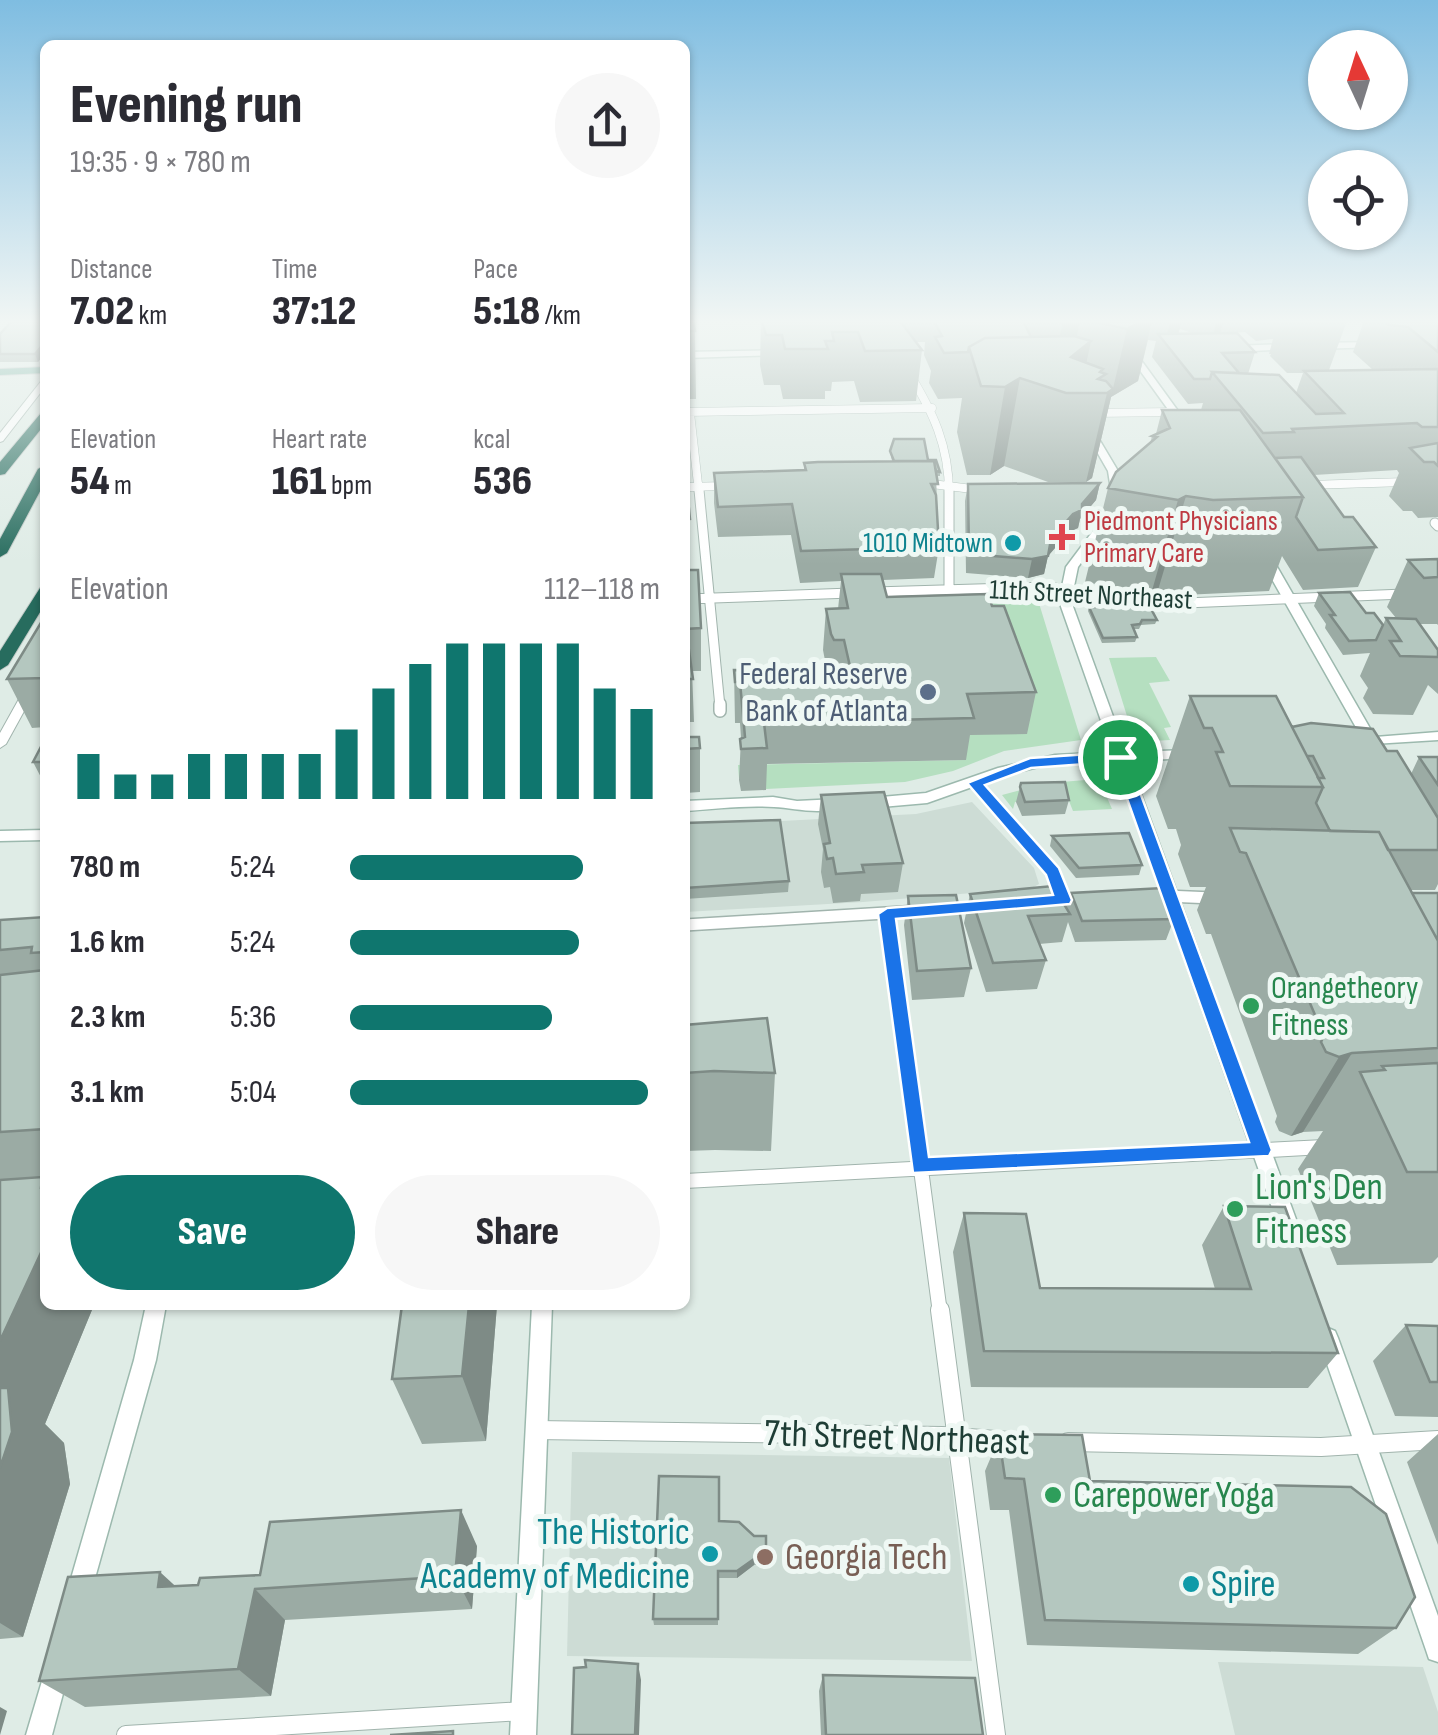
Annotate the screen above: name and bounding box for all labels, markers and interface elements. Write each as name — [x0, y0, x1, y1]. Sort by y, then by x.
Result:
north arrow — [1308, 30, 1408, 130]
map controls — [1308, 30, 1408, 250]
text: Evening run — [70, 72, 303, 139]
button: share — [555, 73, 660, 178]
text: 19:35 · 9 × 780 m — [70, 143, 251, 182]
button: locate — [1308, 150, 1408, 250]
text: Distance — [70, 253, 153, 286]
text: Time — [272, 253, 317, 286]
text: Pace — [473, 253, 518, 286]
text: 7.02 — [70, 286, 134, 337]
text: 37:12 — [272, 286, 356, 337]
text: 5:18 — [473, 286, 540, 337]
text: km — [134, 299, 167, 332]
text: /km — [540, 299, 581, 332]
text: Elevation — [70, 423, 156, 456]
text: Heart rate — [272, 423, 367, 456]
text: kcal — [473, 423, 510, 456]
text: 54 — [70, 456, 110, 507]
text: 161 — [272, 456, 327, 507]
text: 536 — [473, 456, 532, 507]
text: m — [110, 469, 132, 502]
text: bpm — [327, 469, 372, 502]
place label: Piedmont Physicians Primary Care — [1084, 505, 1278, 570]
marker: Piedmont Physicians Primary Care — [1049, 524, 1075, 550]
place label: 1010 Midtown — [863, 527, 993, 560]
marker: 1010 Midtown — [1002, 532, 1024, 554]
text: Elevation — [70, 570, 169, 609]
text: 112–118 m — [544, 570, 660, 609]
street label: 11th Street Northeast — [989, 573, 1193, 617]
place label: Federal Reserve Bank of Atlanta — [739, 655, 908, 731]
marker: Federal Reserve Bank of Atlanta — [917, 681, 939, 703]
pin — [1078, 715, 1163, 800]
icon: arrive — [1093, 730, 1148, 785]
text: 780 m — [70, 848, 140, 887]
text: 5:24 — [230, 848, 275, 887]
text: 1.6 km — [70, 923, 145, 962]
text: 5:24 — [230, 923, 275, 962]
place label: Orangetheory Fitness — [1271, 969, 1418, 1045]
marker: Orangetheory Fitness — [1240, 995, 1262, 1017]
text: 2.3 km — [70, 998, 145, 1037]
text: 5:36 — [230, 998, 276, 1037]
text: 3.1 km — [70, 1073, 144, 1112]
text: 5:04 — [230, 1073, 277, 1112]
place label: Lion's Den Fitness — [1255, 1165, 1383, 1254]
button: Save — [70, 1175, 355, 1290]
button: Share — [375, 1175, 660, 1290]
marker: Lion's Den Fitness — [1224, 1198, 1246, 1220]
street label: 7th Street Northeast — [764, 1411, 1030, 1465]
place label: Carepower Yoga — [1073, 1473, 1275, 1518]
marker: Carepower Yoga — [1042, 1484, 1064, 1506]
place label: The Historic Academy of Medicine — [420, 1510, 690, 1599]
place label: Georgia Tech — [785, 1535, 948, 1580]
marker: The Historic Academy of Medicine — [699, 1543, 721, 1565]
marker: Georgia Tech — [754, 1546, 776, 1568]
place label: Spire — [1211, 1562, 1276, 1607]
marker: Spire — [1180, 1573, 1202, 1595]

